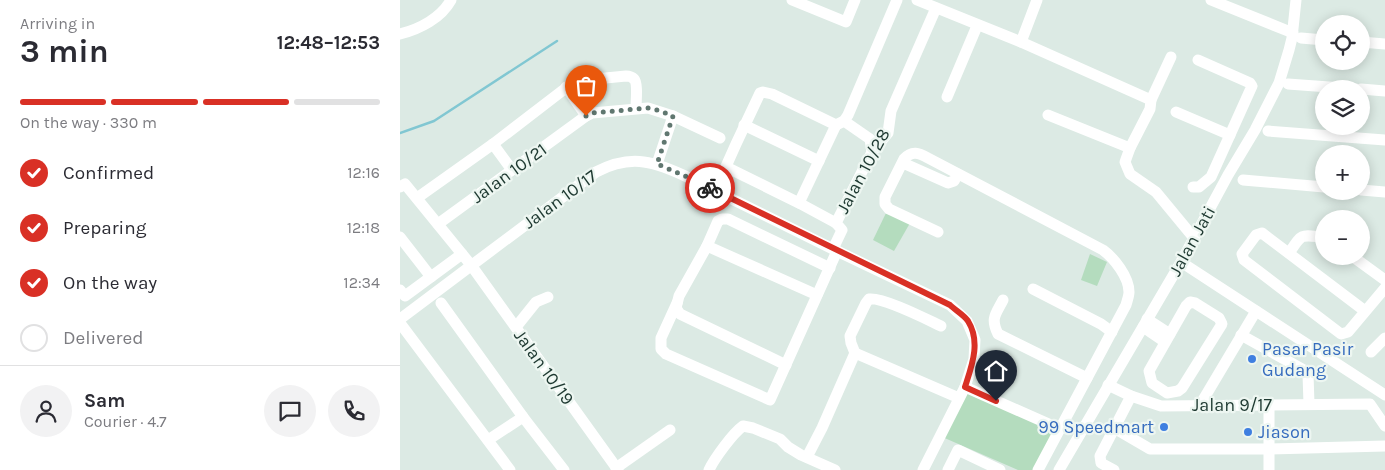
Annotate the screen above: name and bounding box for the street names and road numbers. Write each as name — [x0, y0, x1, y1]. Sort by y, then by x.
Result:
street label: Jalan 10/28 — [831, 125, 895, 217]
street label: Jalan 10/21 — [467, 138, 551, 208]
street label: Jalan 10/17 — [519, 164, 602, 233]
street label: Jalan Jati — [1164, 202, 1220, 280]
street label: Jalan 10/19 — [509, 325, 579, 409]
street label: Jalan 9/17 — [1192, 394, 1272, 416]

